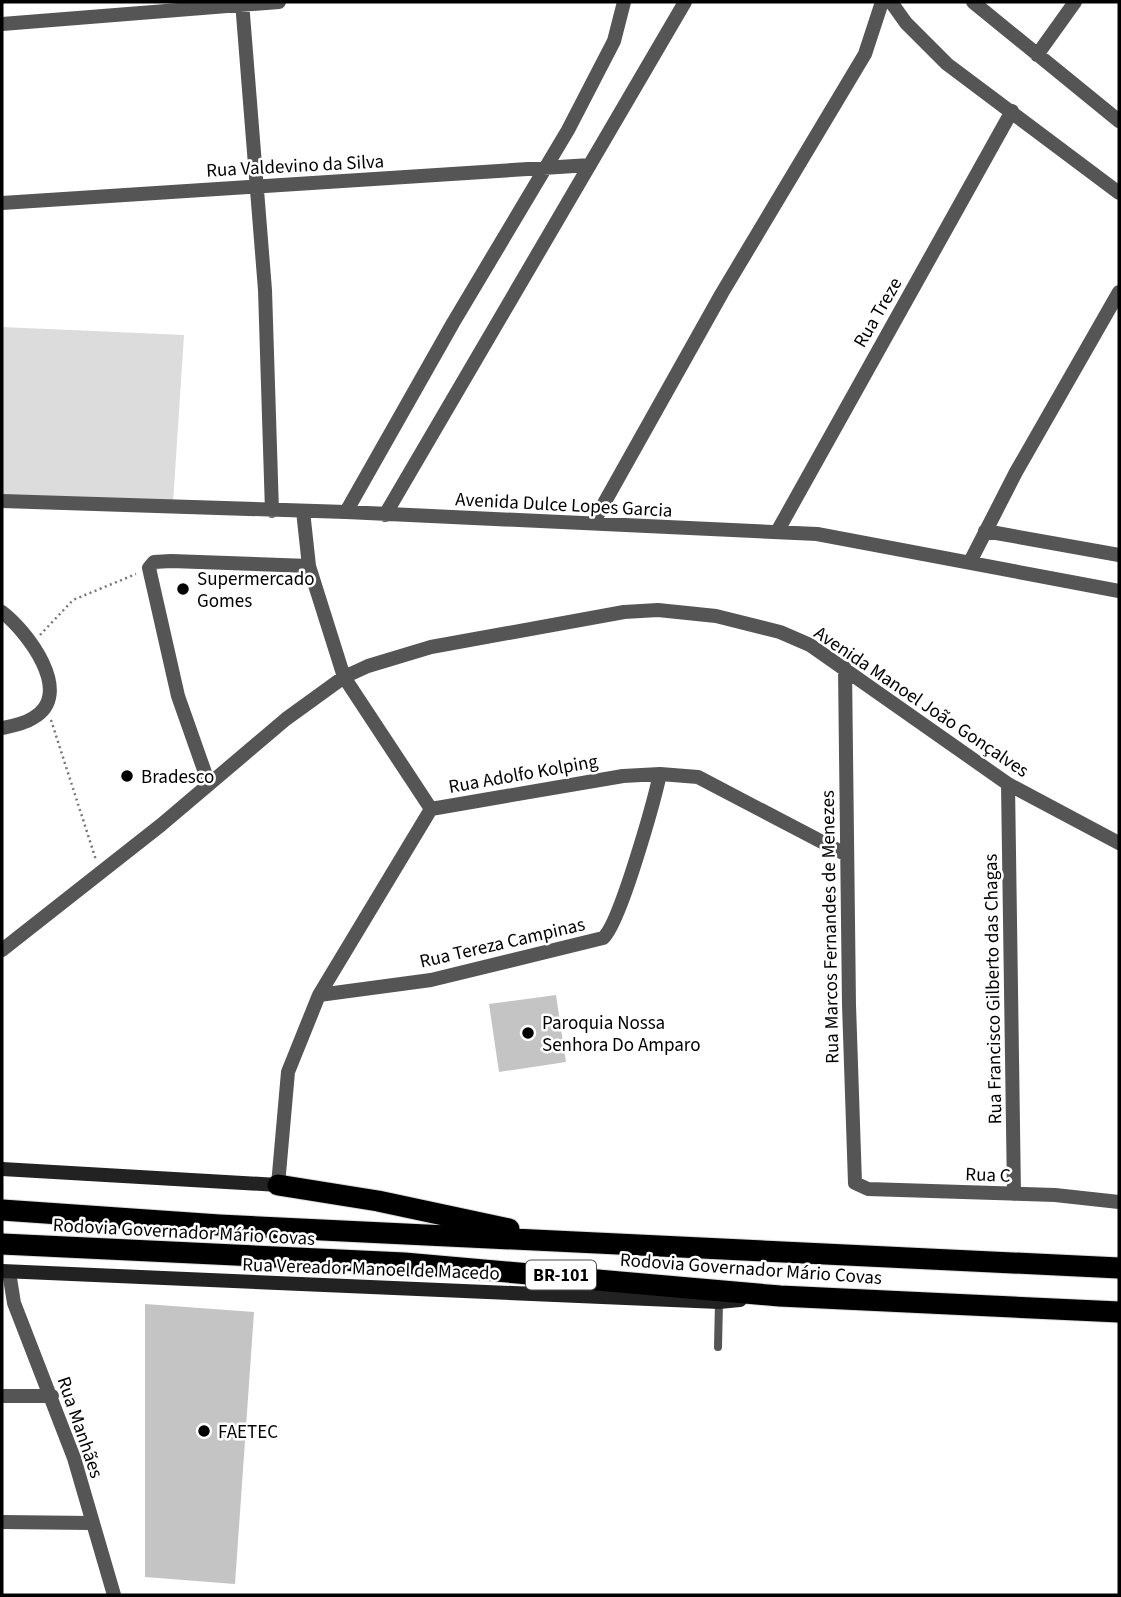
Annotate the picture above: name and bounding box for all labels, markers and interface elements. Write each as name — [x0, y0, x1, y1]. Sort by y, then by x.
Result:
street label: Rua Valdevino da Silva — [205, 148, 385, 185]
street label: Rua Treze — [847, 273, 909, 353]
street label: Avenida Dulce Lopes Garcia — [455, 486, 673, 525]
place label: Supermercado Gomes — [197, 566, 315, 615]
marker: Supermercado Gomes — [175, 581, 191, 597]
street label: Avenida Manoel João Gonçalves — [808, 620, 1034, 784]
street label: Rua Adolfo Kolping — [446, 748, 600, 801]
place label: Bradesco — [141, 764, 214, 791]
marker: Bradesco — [119, 768, 135, 784]
street label: Rua Marcos Fernandes de Menezes — [815, 790, 846, 1064]
street label: Rua Francisco Gilberto das Chagas — [978, 853, 1009, 1125]
street label: Rua Tereza Campinas — [417, 911, 588, 976]
place label: Paroquia Nossa Senhora Do Amparo — [542, 1010, 701, 1059]
marker: Paroquia Nossa Senhora Do Amparo — [520, 1025, 536, 1041]
street label: Rua C — [965, 1161, 1011, 1190]
street label: Rodovia Governador Mário Covas — [52, 1212, 316, 1253]
street label: Rodovia Governador Mário Covas — [619, 1247, 883, 1292]
street label: Rua Vereador Manoel de Macedo — [242, 1252, 500, 1287]
road number: BR-101 — [526, 1260, 596, 1290]
street label: Rua Manhães — [50, 1373, 110, 1482]
place label: FAETEC — [218, 1419, 278, 1446]
marker: FAETEC — [196, 1423, 212, 1439]

